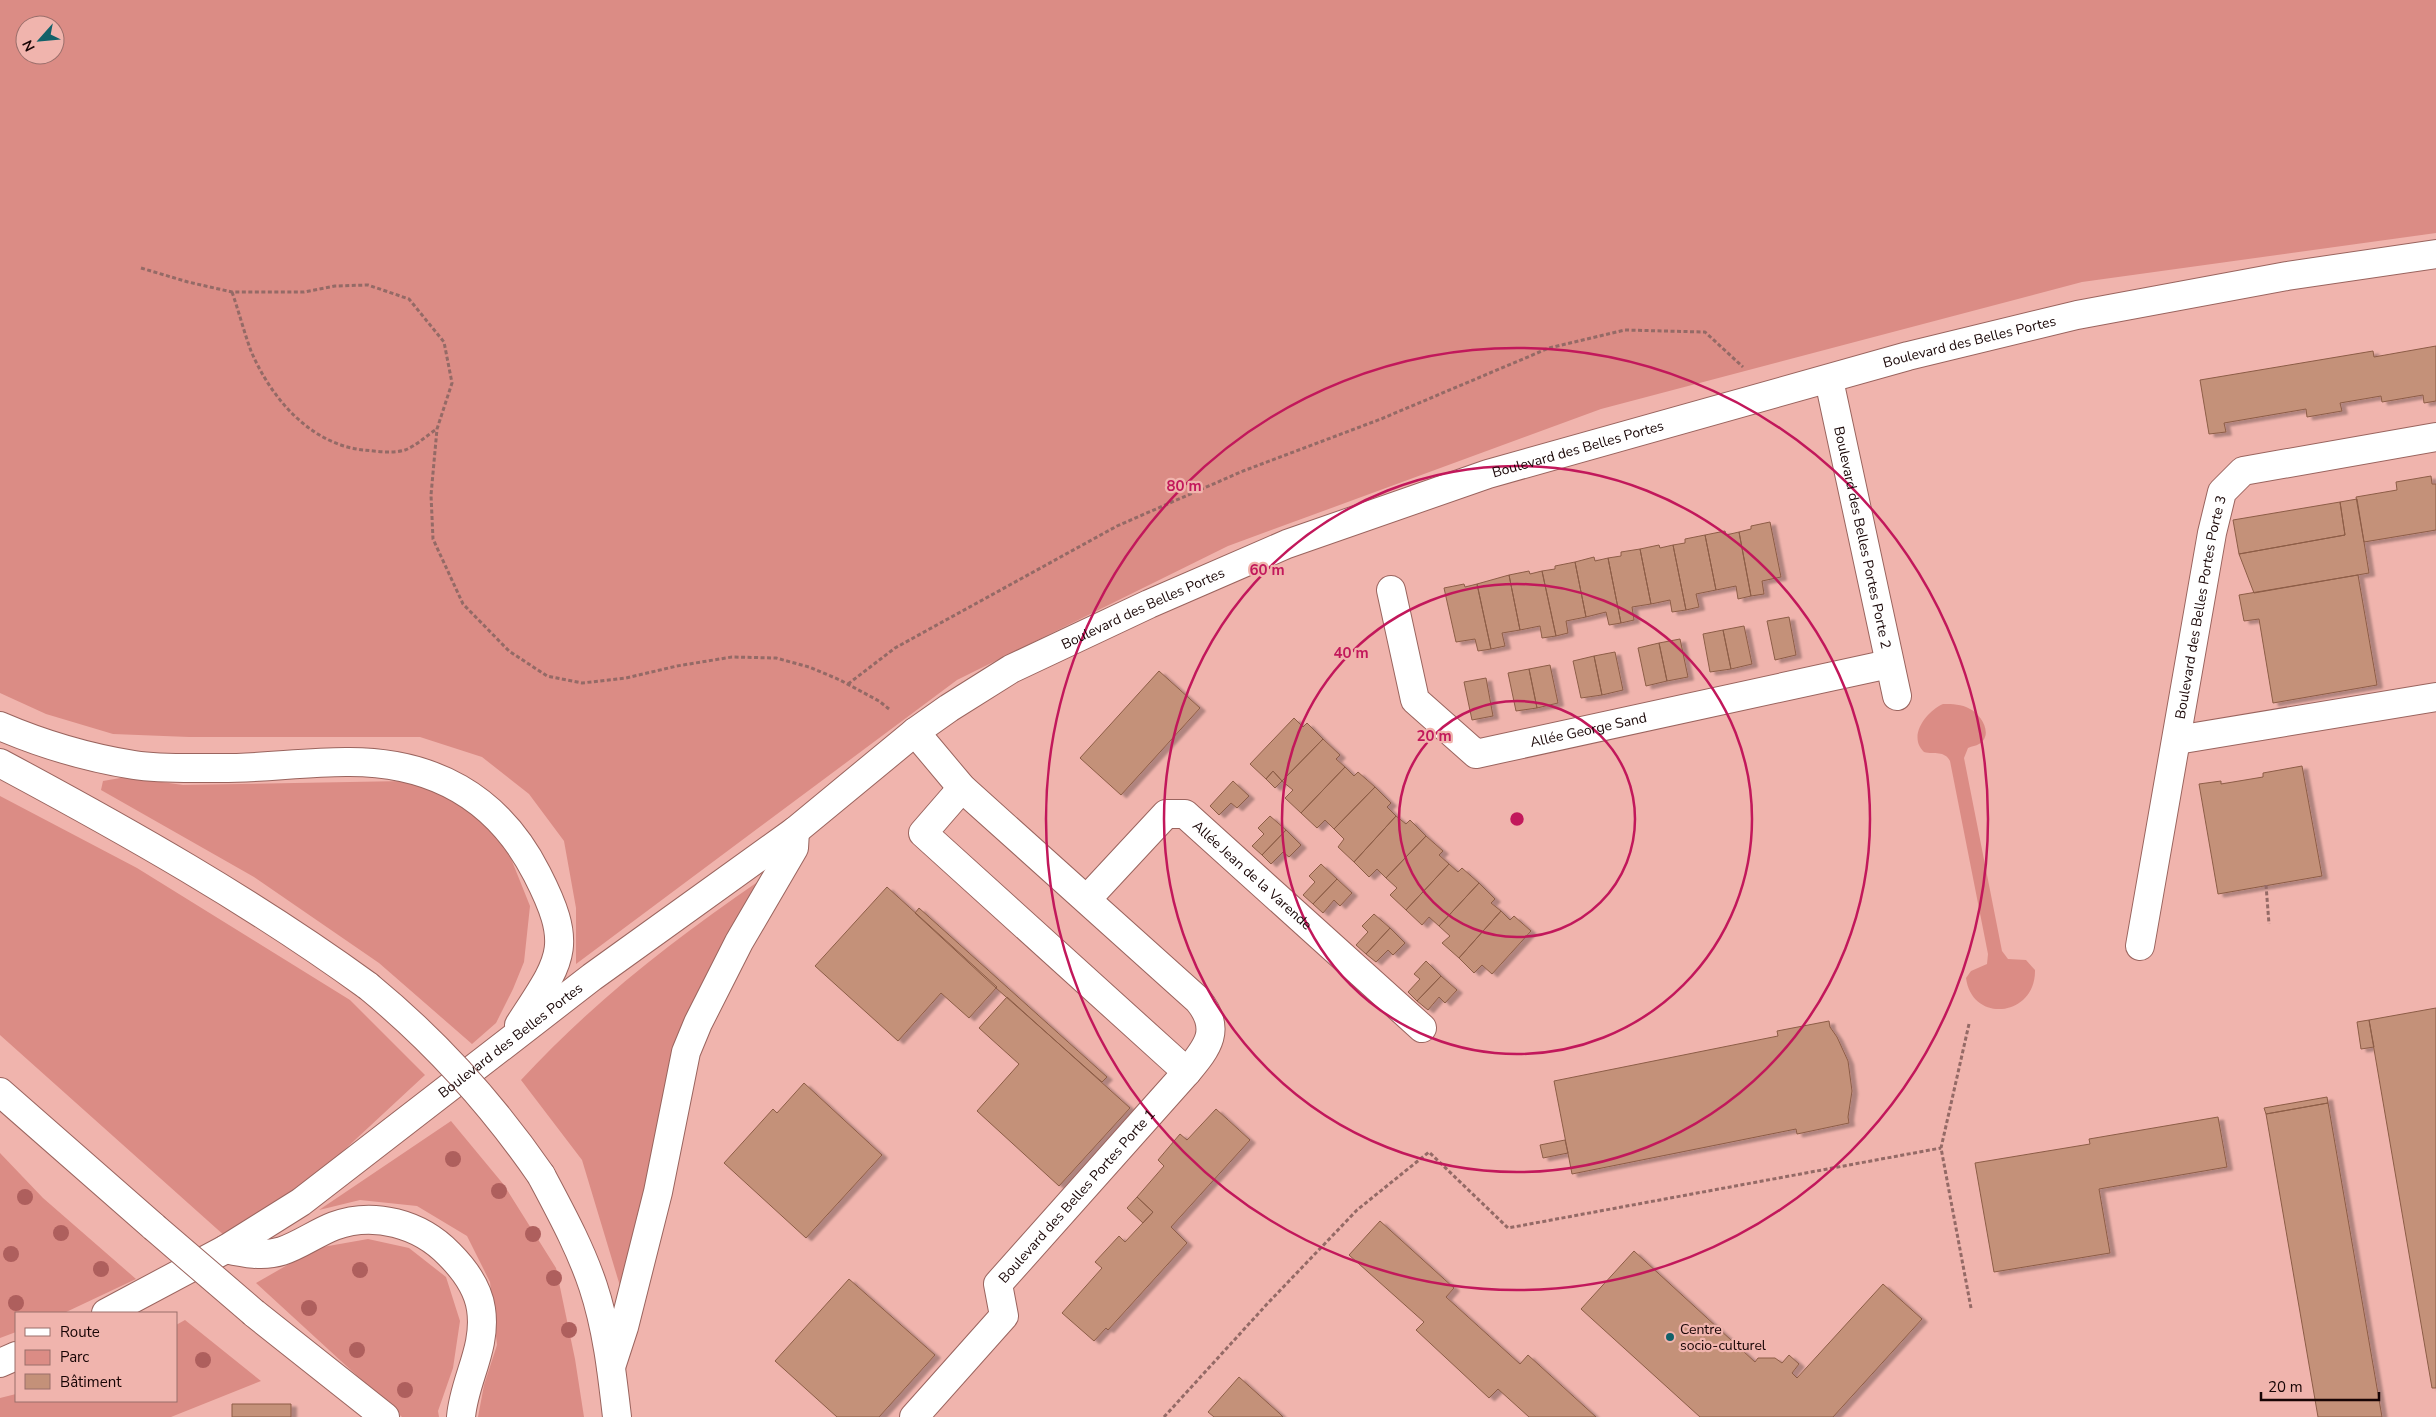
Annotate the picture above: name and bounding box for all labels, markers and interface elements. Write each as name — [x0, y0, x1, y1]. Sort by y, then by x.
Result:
north arrow — [15, 15, 65, 65]
text: N — [18, 37, 40, 55]
street label: Boulevard des Belles Portes — [1881, 311, 2058, 373]
street label: Boulevard des Belles Portes — [1490, 416, 1666, 482]
street label: Boulevard des Belles Portes Porte 2 — [1829, 424, 1896, 651]
text: 80 m — [1166, 476, 1202, 496]
street label: Boulevard des Belles Portes Porte 3 — [2171, 494, 2231, 721]
text: 60 m — [1249, 560, 1285, 580]
street label: Boulevard des Belles Portes — [1058, 563, 1228, 654]
text: 40 m — [1333, 643, 1369, 663]
street label: Allée George Sand — [1528, 708, 1648, 752]
text: 20 m — [1416, 726, 1452, 746]
centre of rings — [1508, 810, 1526, 828]
street label: Allée Jean de la Varende — [1188, 816, 1316, 934]
street label: Boulevard des Belles Portes — [435, 979, 587, 1102]
street label: Boulevard des Belles Portes Porte 1 — [994, 1105, 1160, 1287]
legend — [15, 1312, 178, 1402]
place label: Centre socio-culturel — [1680, 1320, 1767, 1355]
text: Route — [60, 1322, 100, 1342]
marker: Centre socio-culturel — [1664, 1331, 1676, 1343]
text: Parc — [60, 1347, 89, 1367]
scale bar — [2261, 1370, 2378, 1402]
text: Bâtiment — [60, 1372, 122, 1392]
text: 20 m — [2268, 1377, 2303, 1397]

